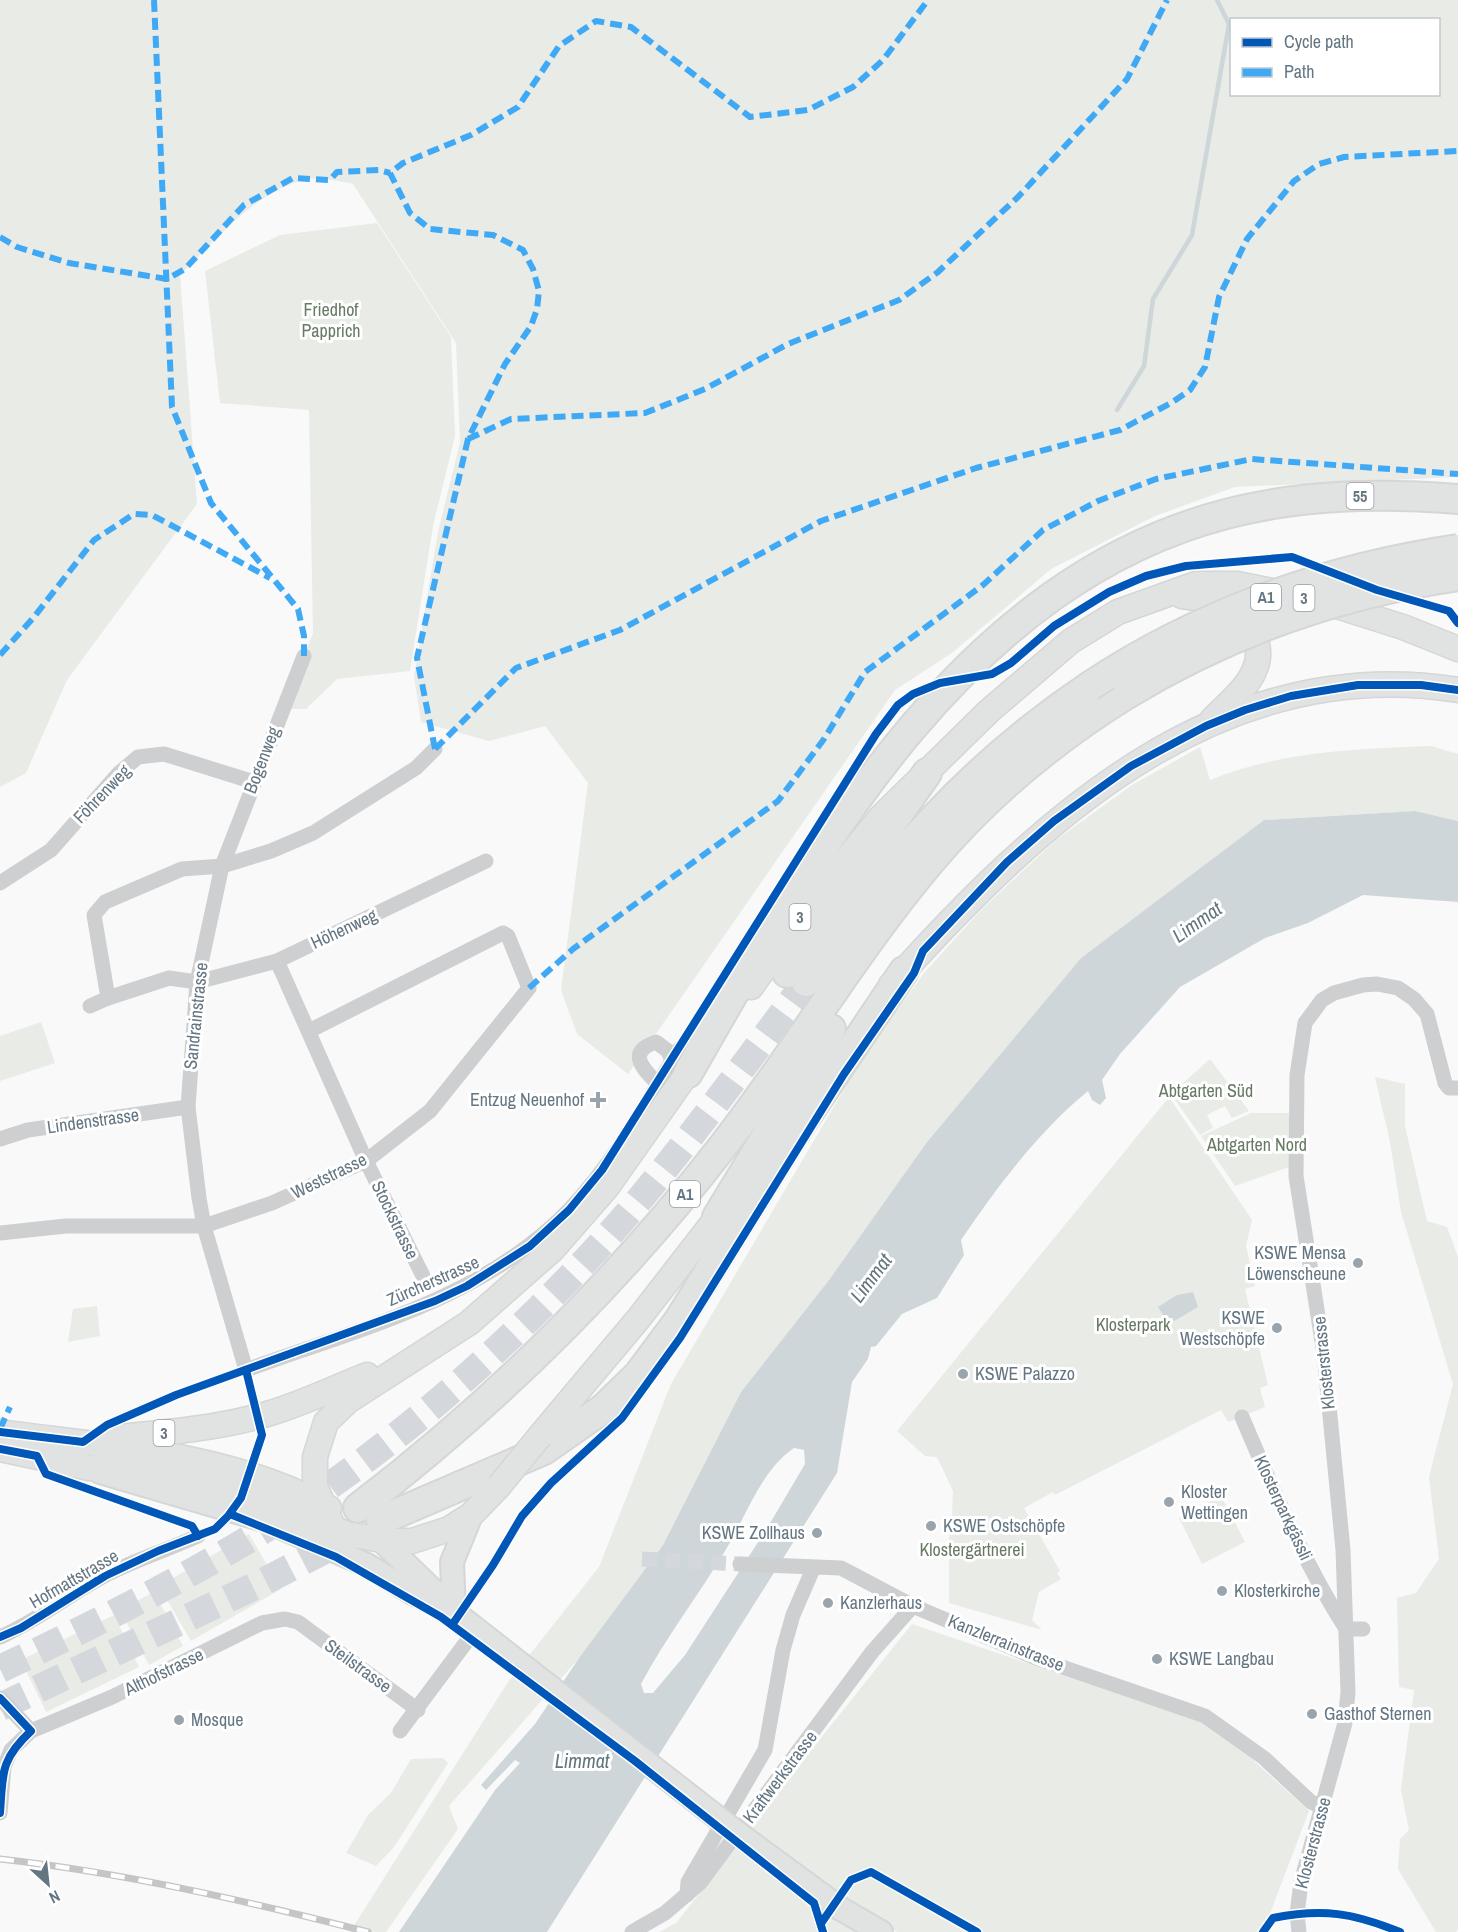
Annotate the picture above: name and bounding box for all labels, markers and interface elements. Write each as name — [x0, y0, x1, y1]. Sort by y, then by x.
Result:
legend — [1230, 18, 1440, 96]
text: Cycle path — [1284, 29, 1354, 54]
text: Path — [1284, 59, 1314, 84]
park label: Friedhof Papprich — [301, 297, 361, 343]
road number: 55 — [1346, 483, 1374, 509]
road number: A1 — [1251, 584, 1281, 610]
road number: 3 — [1294, 585, 1314, 611]
street label: Bogenweg — [237, 722, 286, 797]
street label: Föhrenweg — [67, 758, 137, 829]
water label: Limmat — [1167, 895, 1227, 948]
street label: Höhenweg — [307, 902, 382, 955]
road number: 3 — [790, 904, 810, 930]
street label: Sandrainstrasse — [177, 961, 214, 1071]
park label: Abtgarten Süd — [1158, 1078, 1253, 1103]
place label: Entzug Neuenhof — [470, 1087, 585, 1112]
marker: Entzug Neuenhof — [589, 1091, 607, 1109]
street label: Lindenstrasse — [45, 1102, 141, 1139]
park label: Abtgarten Nord — [1206, 1132, 1307, 1157]
street label: Weststrasse — [287, 1147, 371, 1205]
street label: Stockstrasse — [366, 1176, 425, 1263]
road number: A1 — [670, 1181, 700, 1207]
place label: KSWE Mensa Löwenscheune — [1247, 1240, 1346, 1286]
water label: Limmat — [843, 1247, 898, 1308]
street label: Zürcherstrasse — [383, 1249, 483, 1312]
marker: KSWE Mensa Löwenscheune — [1351, 1256, 1365, 1270]
place label: KSWE Westschöpfe — [1180, 1305, 1265, 1351]
park label: Klosterpark — [1096, 1312, 1171, 1337]
street label: Klosterstrasse — [1306, 1315, 1341, 1411]
marker: KSWE Westschöpfe — [1270, 1321, 1284, 1335]
place label: KSWE Palazzo — [975, 1361, 1075, 1386]
marker: KSWE Palazzo — [956, 1367, 970, 1381]
road number: 3 — [154, 1420, 174, 1446]
street label: Klosterparkgässli — [1248, 1451, 1319, 1564]
place label: Kloster Wettingen — [1181, 1479, 1248, 1525]
marker: Kloster Wettingen — [1162, 1495, 1176, 1509]
place label: KSWE Ostschöpfe — [943, 1513, 1065, 1538]
marker: KSWE Ostschöpfe — [924, 1519, 938, 1533]
place label: KSWE Zollhaus — [702, 1520, 805, 1545]
marker: KSWE Zollhaus — [810, 1526, 824, 1540]
park label: Klostergärtnerei — [919, 1537, 1025, 1562]
street label: Hofmattstrasse — [25, 1543, 123, 1614]
place label: Klosterkirche — [1234, 1578, 1320, 1603]
marker: Klosterkirche — [1215, 1584, 1229, 1598]
place label: Kanzlerhaus — [840, 1590, 922, 1615]
marker: Kanzlerhaus — [821, 1596, 835, 1610]
street label: Kanzlerrainstrasse — [944, 1608, 1068, 1677]
street label: Steilstrasse — [320, 1633, 397, 1698]
street label: Althofstrasse — [119, 1642, 208, 1702]
place label: KSWE Langbau — [1169, 1646, 1274, 1671]
marker: KSWE Langbau — [1150, 1652, 1164, 1666]
place label: Gasthof Sternen — [1324, 1701, 1432, 1726]
place label: Mosque — [191, 1707, 244, 1732]
marker: Gasthof Sternen — [1305, 1707, 1319, 1721]
marker: Mosque — [172, 1713, 186, 1727]
street label: Kraftwerkstrasse — [737, 1725, 823, 1828]
water label: Limmat — [555, 1747, 610, 1774]
street label: Klosterstrasse — [1288, 1794, 1337, 1891]
north arrow — [18, 1854, 78, 1914]
text: N — [46, 1885, 64, 1909]

